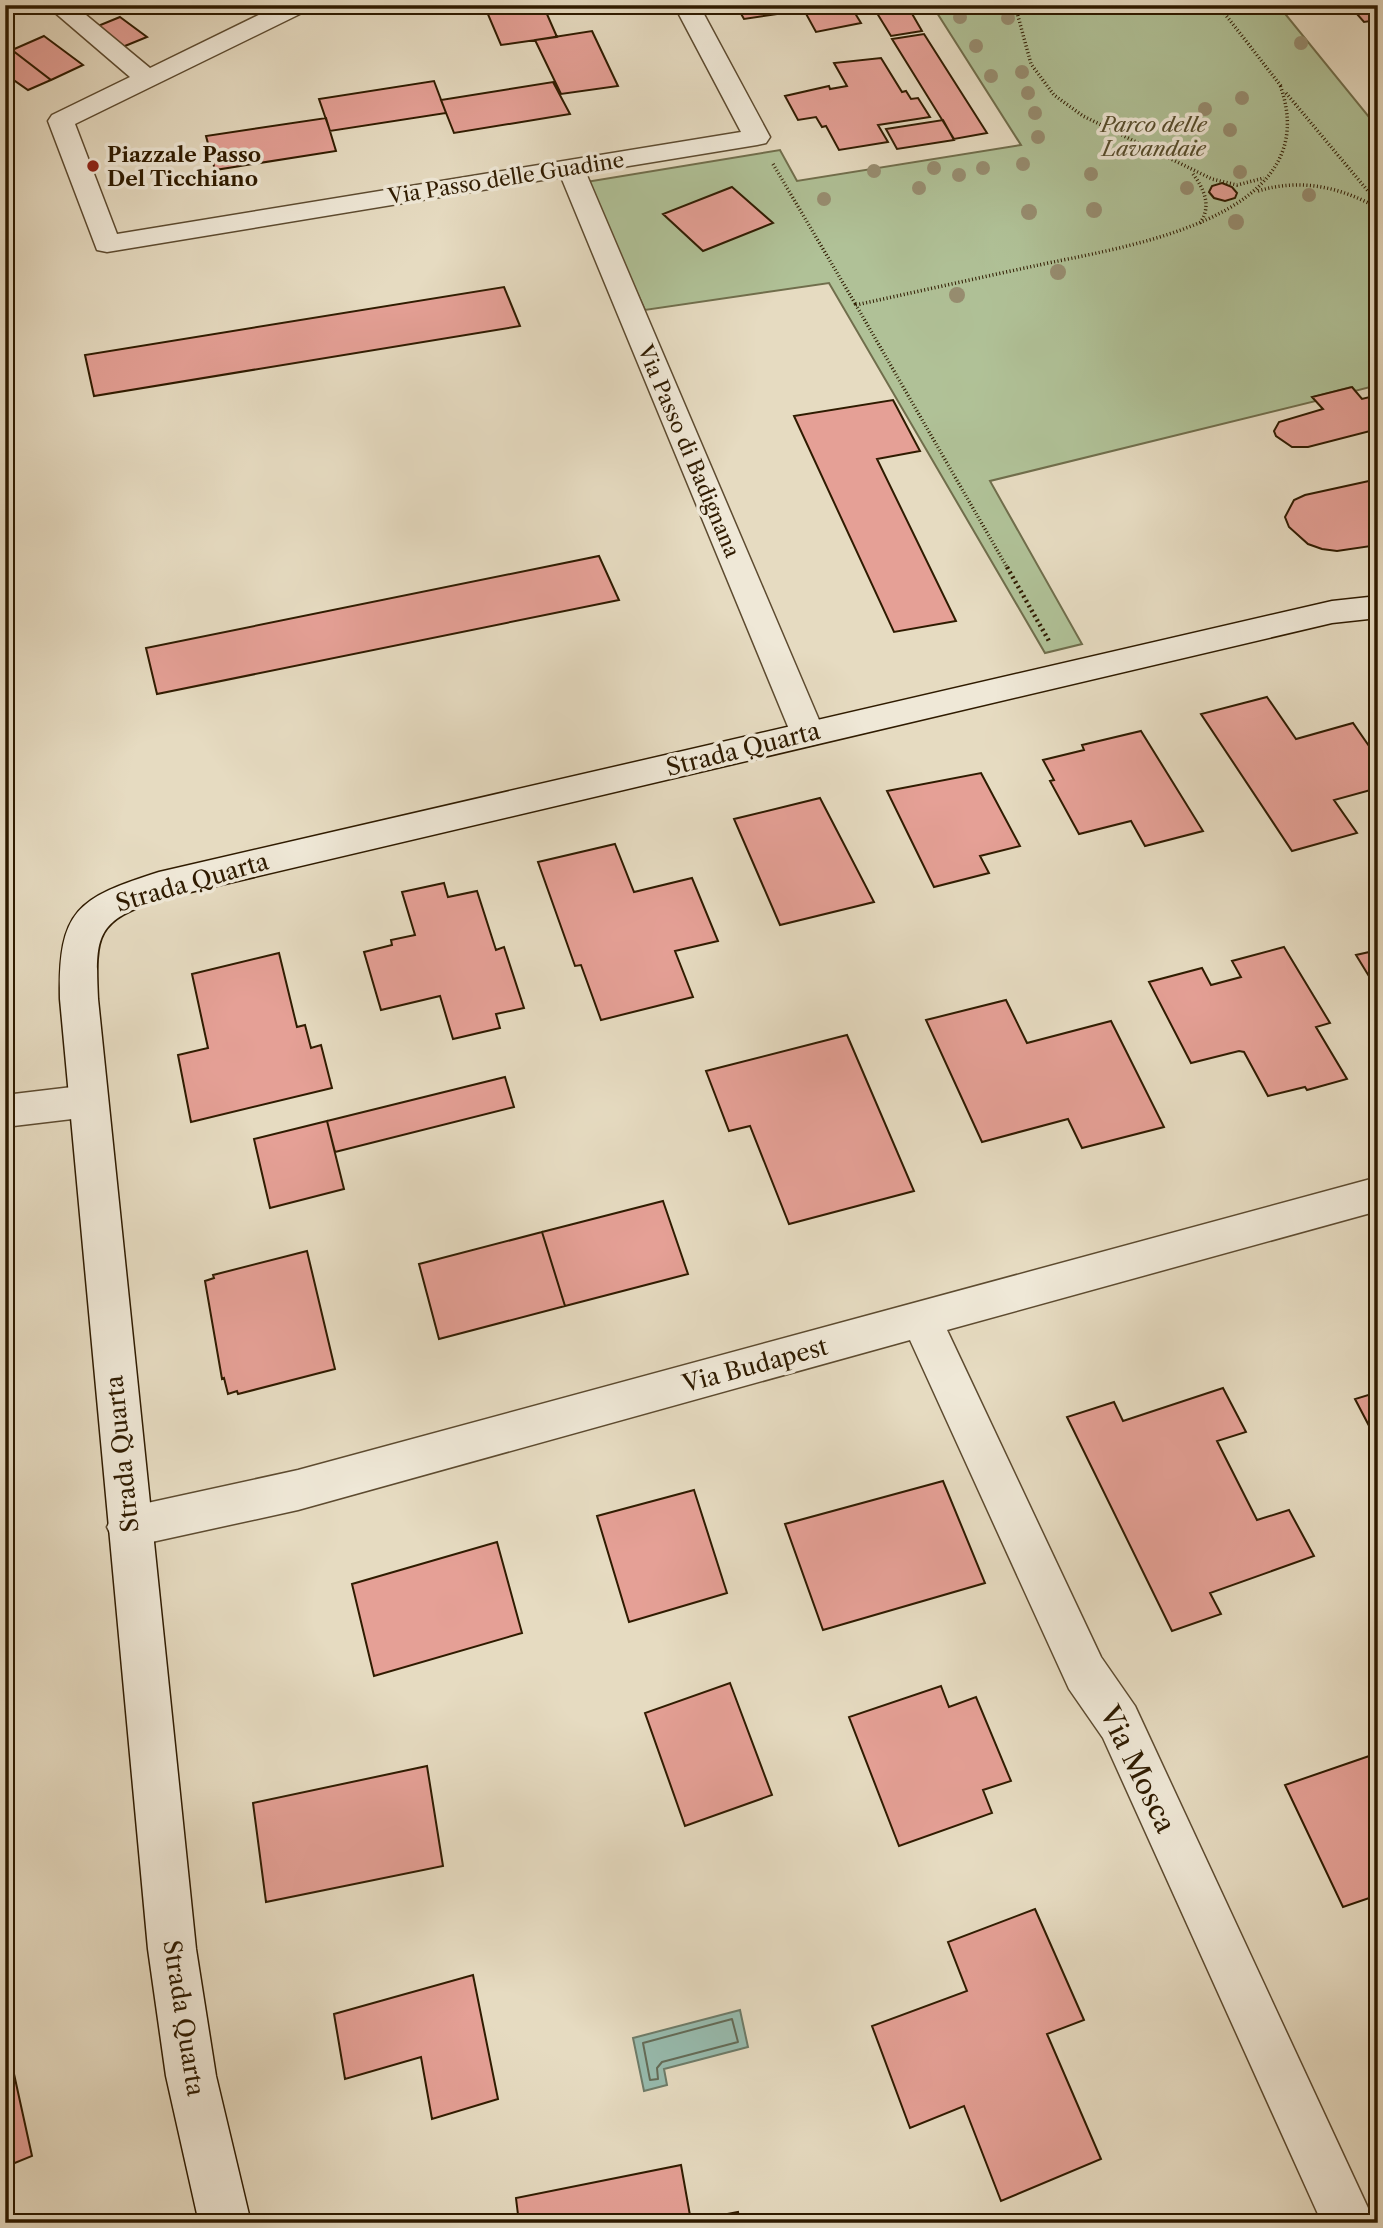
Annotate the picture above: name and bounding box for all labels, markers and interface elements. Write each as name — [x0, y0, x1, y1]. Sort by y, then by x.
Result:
park label: Parco delle Lavandaie — [1099, 112, 1208, 161]
place label: Piazzale Passo Del Ticchiano — [107, 142, 261, 191]
street label: Via Passo delle Guadine — [385, 147, 626, 209]
marker: Piazzale Passo Del Ticchiano — [85, 158, 101, 174]
street label: Via Passo di Badignana — [632, 340, 746, 562]
street label: Strada Quarta — [663, 716, 823, 782]
street label: Strada Quarta — [112, 846, 272, 918]
street label: Via Budapest — [678, 1332, 831, 1399]
street label: Strada Quarta — [99, 1374, 145, 1534]
street label: Via Mosca — [1092, 1699, 1183, 1838]
street label: Strada Quarta — [157, 1938, 211, 2098]

